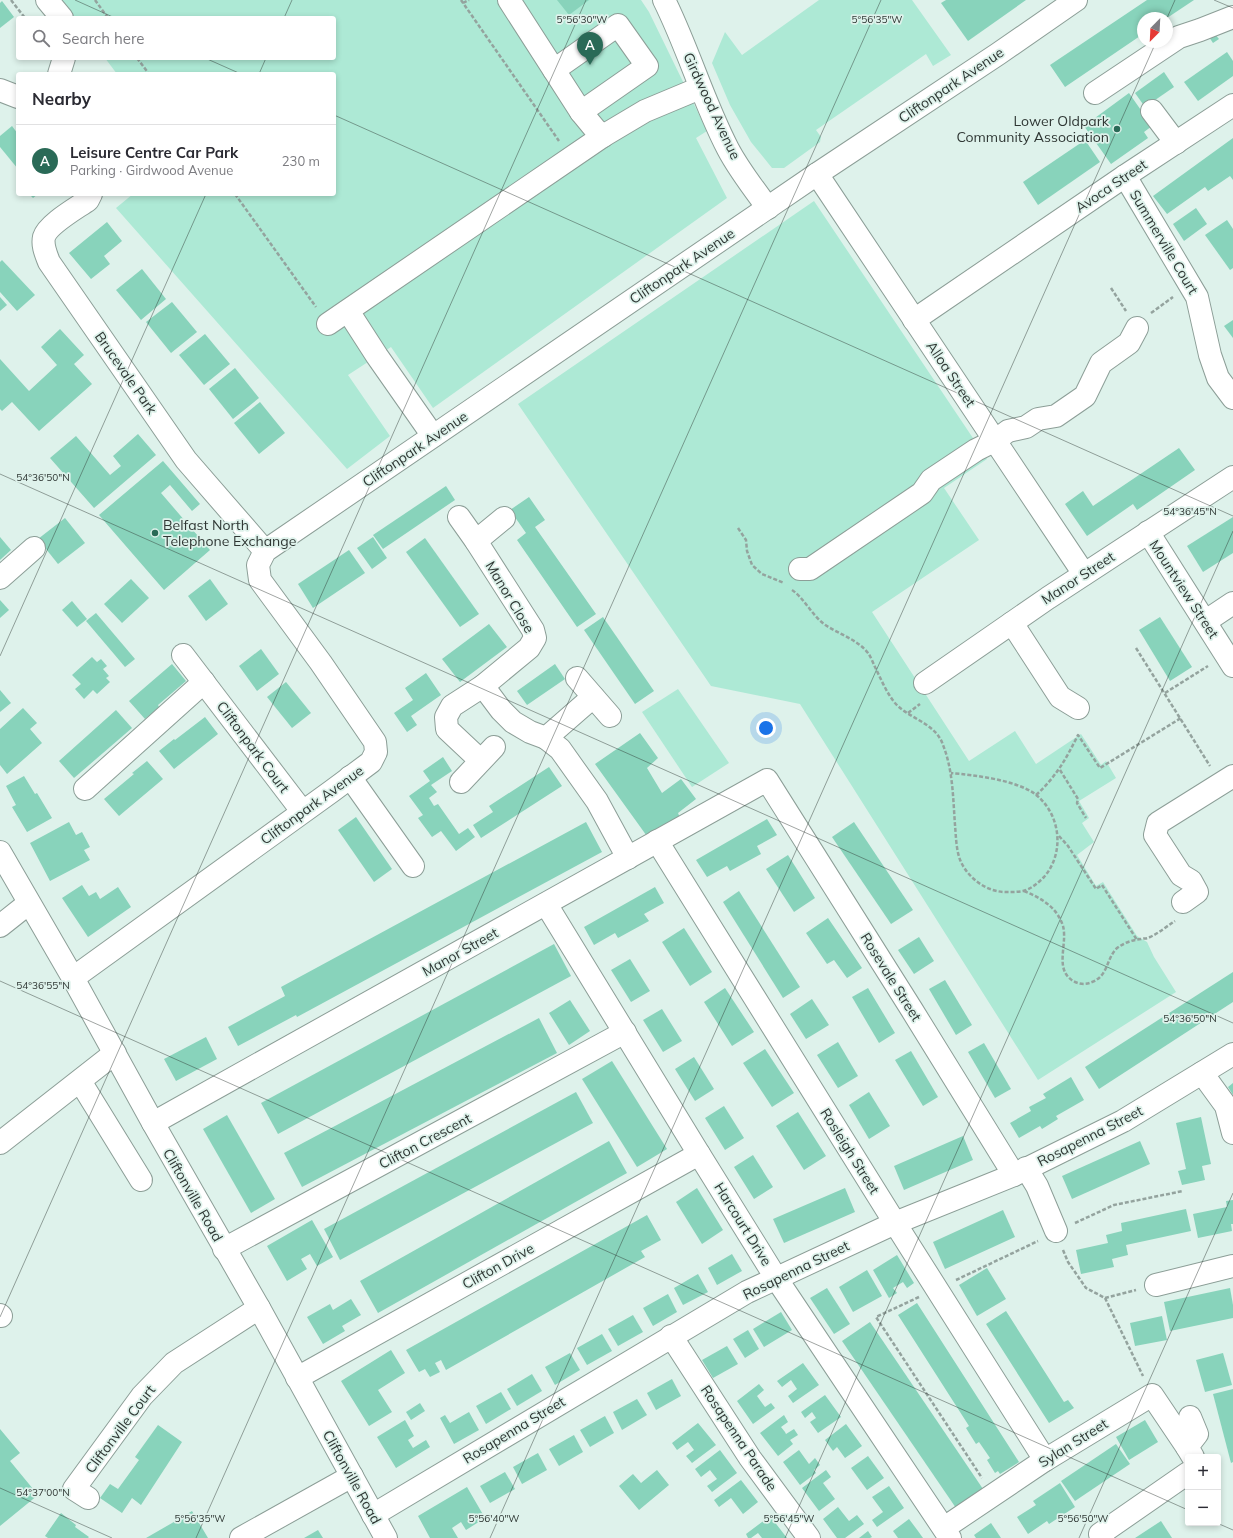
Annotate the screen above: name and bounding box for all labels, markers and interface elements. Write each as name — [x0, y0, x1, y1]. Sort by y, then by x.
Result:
north arrow — [1137, 12, 1173, 48]
text: 5°56'30"W — [557, 13, 607, 26]
text: 5°56'35"W — [852, 13, 902, 26]
search box — [16, 16, 336, 60]
icon: search — [30, 27, 52, 49]
text: Search here — [62, 29, 144, 48]
pin: A — [577, 32, 603, 65]
street label: Cliftonpark Avenue — [895, 43, 1007, 127]
street label: Girdwood Avenue — [679, 50, 745, 162]
text: Nearby — [32, 88, 91, 109]
place label: Lower Oldpark Community Association — [956, 112, 1110, 146]
marker: Lower Oldpark Community Association — [1112, 124, 1122, 134]
text: Leisure Centre Car Park — [70, 143, 238, 162]
text: A — [40, 153, 50, 169]
text: 230 m — [282, 153, 320, 169]
street label: Avoca Street — [1072, 155, 1150, 217]
text: Parking · Girdwood Avenue — [70, 162, 233, 178]
street label: Summerville Court — [1126, 186, 1202, 298]
street label: Cliftonpark Avenue — [626, 224, 738, 308]
street label: Brucevale Park — [91, 328, 162, 418]
street label: Alloa Street — [922, 338, 980, 411]
street label: Cliftonpark Avenue — [359, 407, 471, 491]
text: 54°36'50"N — [16, 471, 70, 484]
text: 54°36'45"N — [1163, 505, 1217, 518]
place label: Belfast North Telephone Exchange — [163, 516, 296, 550]
marker: Belfast North Telephone Exchange — [150, 528, 160, 538]
street label: Mountview Street — [1145, 536, 1223, 642]
street label: Manor Street — [1038, 548, 1118, 608]
street label: Manor Close — [481, 558, 539, 636]
street label: Cliftonpark Court — [213, 698, 293, 796]
your location — [756, 718, 776, 738]
street label: Cliftonpark Avenue — [257, 762, 367, 848]
street label: Manor Street — [419, 924, 501, 980]
street label: Rosevale Street — [857, 929, 925, 1025]
text: 54°36'55"N — [16, 979, 70, 992]
text: 54°36'50"N — [1163, 1012, 1217, 1025]
street label: Rosapenna Street — [1034, 1102, 1146, 1170]
street label: Rosleigh Street — [816, 1105, 884, 1197]
street label: Clifton Crescent — [376, 1109, 474, 1173]
street label: Cliftonville Road — [159, 1145, 227, 1245]
street label: Harcourt Drive — [710, 1179, 776, 1269]
street label: Rosapenna Street — [740, 1236, 852, 1304]
street label: Clifton Drive — [459, 1239, 537, 1293]
street label: Cliftonville Court — [81, 1381, 159, 1477]
street label: Rosapenna Parade — [697, 1382, 781, 1494]
street label: Rosapenna Street — [460, 1392, 568, 1468]
street label: Sylan Street — [1035, 1415, 1111, 1471]
street label: Cliftonville Road — [319, 1427, 385, 1527]
map controls — [1185, 1454, 1221, 1526]
button: + — [1185, 1454, 1221, 1490]
text: 54°37'00"N — [16, 1486, 70, 1499]
button: − — [1185, 1490, 1221, 1526]
text: 5°56'35"W — [175, 1512, 225, 1525]
text: 5°56'40"W — [469, 1512, 519, 1525]
text: 5°56'45"W — [764, 1512, 814, 1525]
text: 5°56'50"W — [1058, 1512, 1108, 1525]

